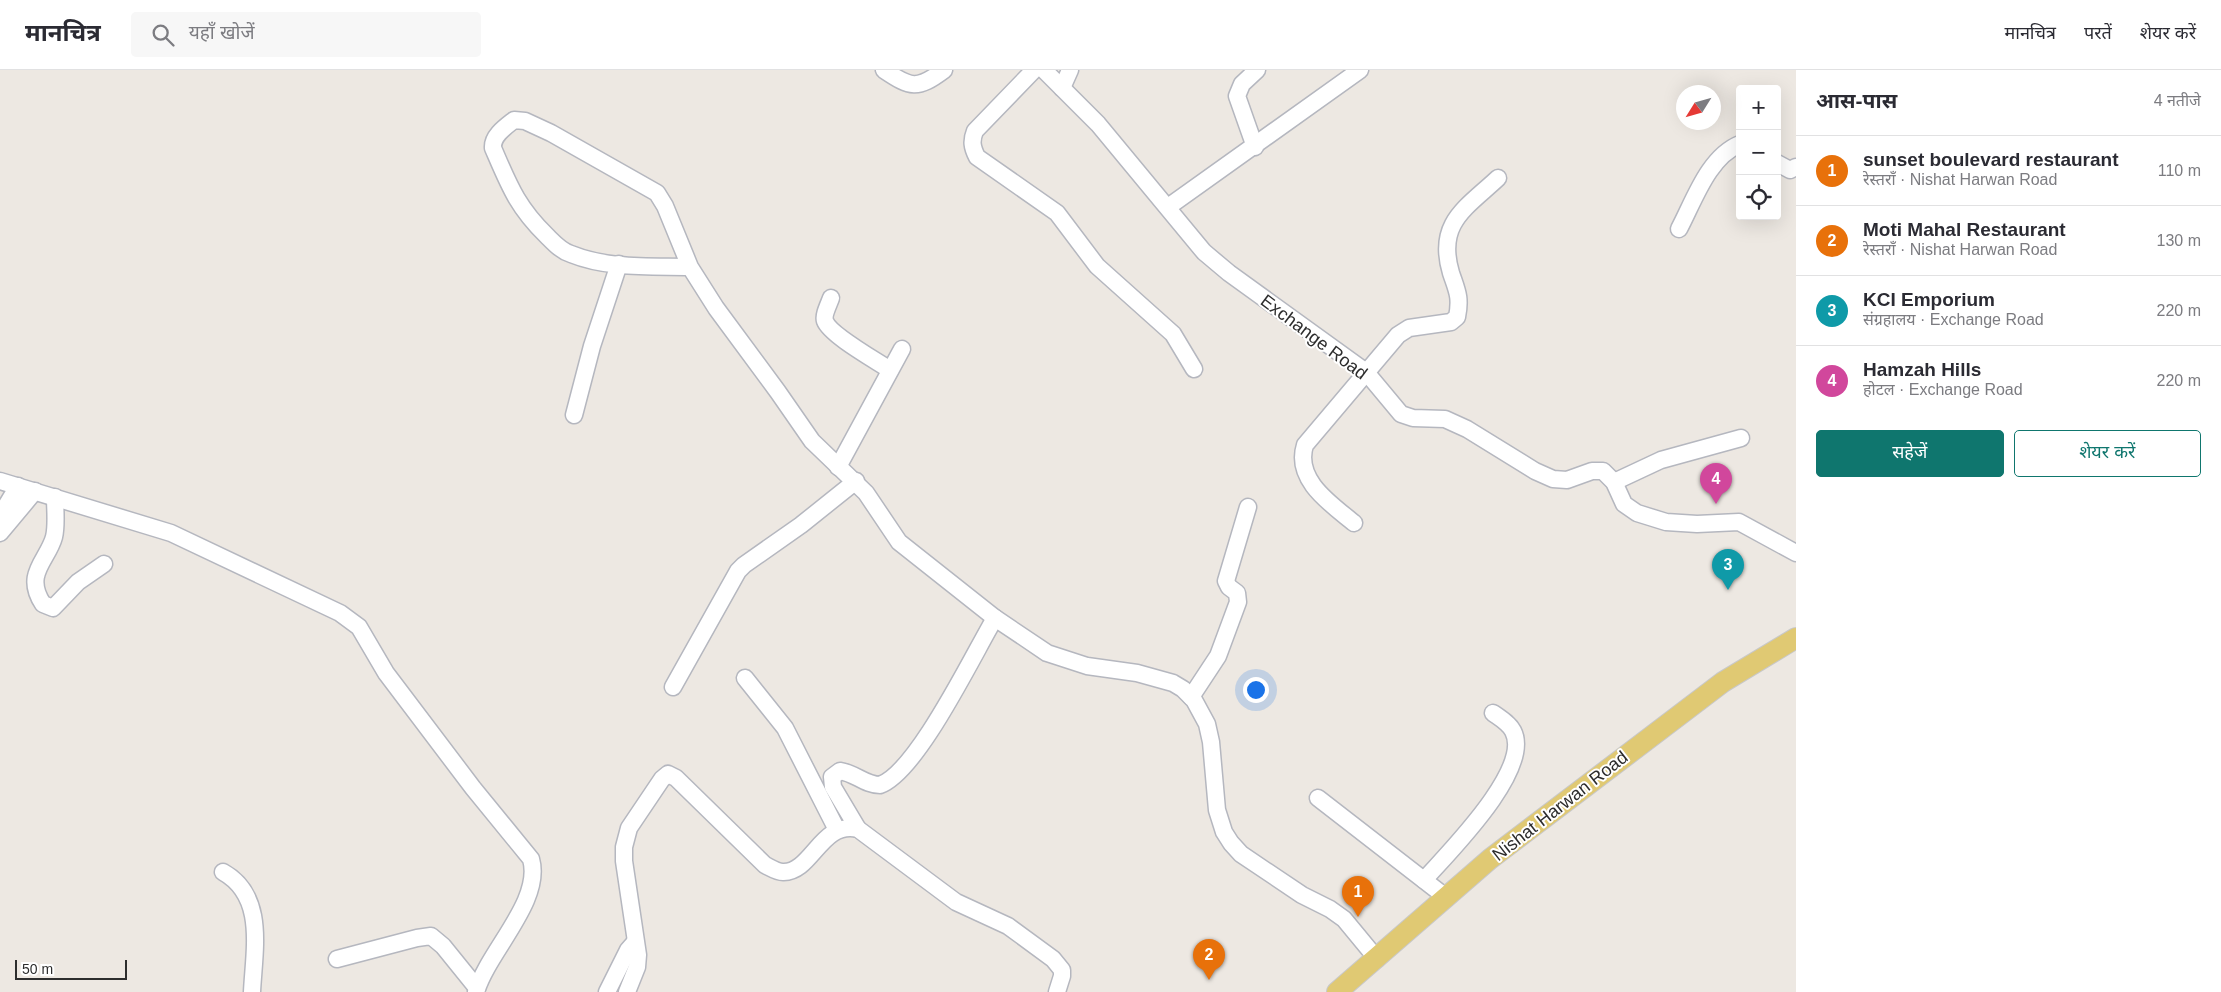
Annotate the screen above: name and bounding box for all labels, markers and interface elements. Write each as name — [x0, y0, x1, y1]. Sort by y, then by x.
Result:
search box — [131, 12, 481, 57]
text: मानचित्र — [25, 19, 101, 46]
icon: search — [149, 21, 177, 49]
text: यहाँ खोजें — [189, 22, 255, 43]
text: मानचित्र — [2004, 23, 2056, 43]
text: परतें — [2084, 23, 2112, 43]
text: शेयर करें — [2140, 23, 2196, 43]
north arrow — [1676, 85, 1721, 130]
map controls — [1736, 85, 1781, 220]
button: + — [1736, 85, 1781, 130]
text: आस-पास — [1816, 89, 1897, 112]
text: 4 नतीजे — [2154, 92, 2201, 109]
button: − — [1736, 130, 1781, 175]
text: sunset boulevard restaurant — [1863, 149, 2119, 170]
text: 1 — [1828, 162, 1836, 179]
text: 110 m — [2158, 162, 2201, 179]
text: रेस्तराँ · Nishat Harwan Road — [1863, 171, 2057, 188]
button: locate — [1736, 175, 1781, 220]
text: Moti Mahal Restaurant — [1863, 219, 2066, 240]
text: 2 — [1828, 232, 1836, 249]
text: 130 m — [2157, 232, 2201, 249]
text: रेस्तराँ · Nishat Harwan Road — [1863, 241, 2057, 258]
text: KCI Emporium — [1863, 289, 1995, 310]
street label: Exchange Road — [1257, 290, 1371, 384]
text: 3 — [1828, 302, 1836, 319]
text: 220 m — [2157, 302, 2201, 319]
text: संग्रहालय · Exchange Road — [1863, 311, 2044, 328]
text: Hamzah Hills — [1863, 359, 1981, 380]
text: 4 — [1828, 372, 1836, 389]
text: 220 m — [2157, 372, 2201, 389]
text: होटल · Exchange Road — [1863, 381, 2023, 398]
button: सहेजें — [1816, 430, 2004, 477]
button: शेयर करें — [2014, 430, 2201, 477]
pin: 4 — [1700, 463, 1732, 504]
pin: 3 — [1712, 549, 1744, 590]
your location — [1243, 677, 1269, 703]
street label: Nishat Harwan Road — [1488, 747, 1632, 865]
pin: 1 — [1342, 876, 1374, 917]
pin: 2 — [1193, 939, 1225, 980]
scale bar — [15, 957, 128, 980]
text: 50 m — [22, 961, 53, 977]

